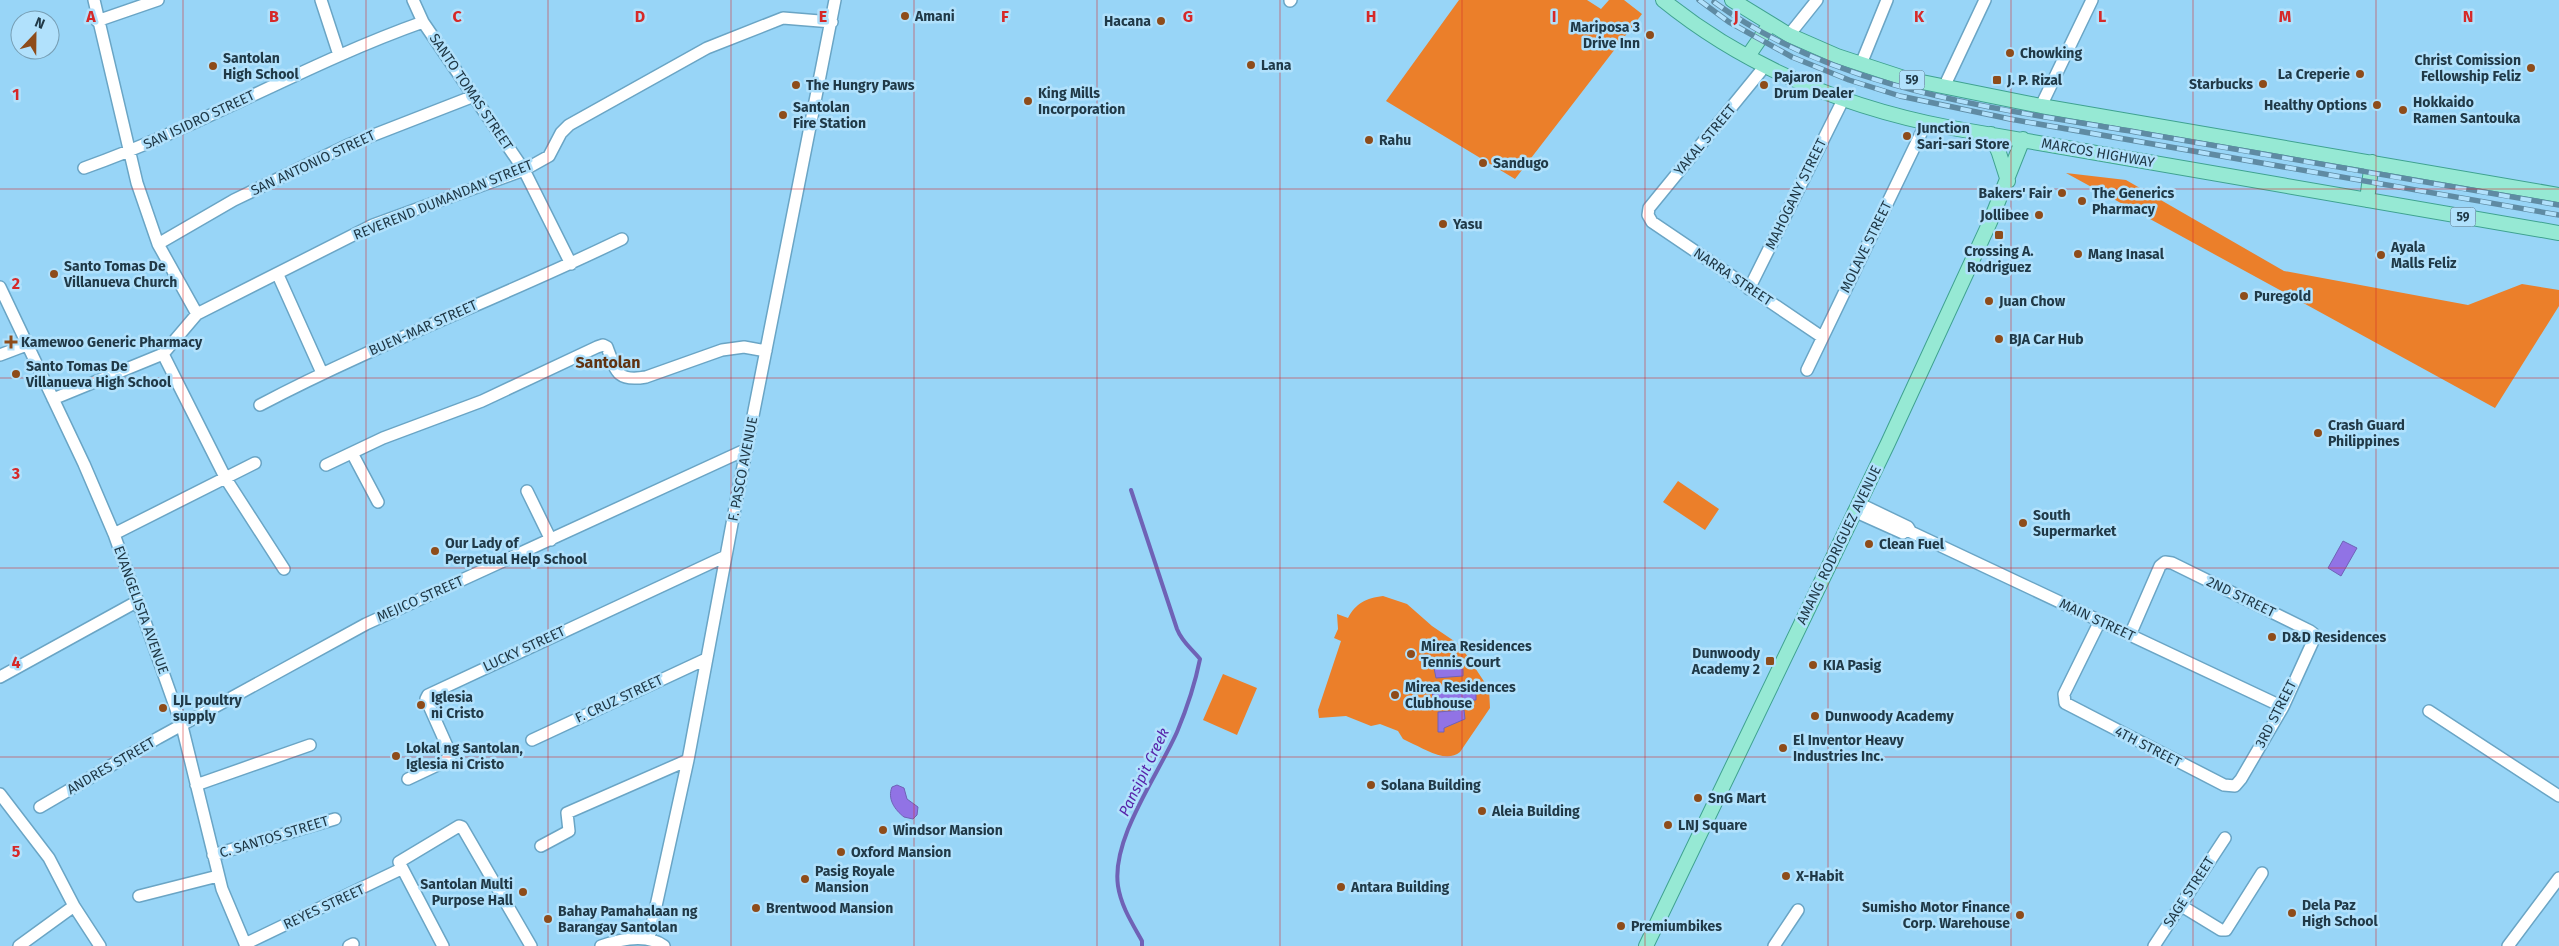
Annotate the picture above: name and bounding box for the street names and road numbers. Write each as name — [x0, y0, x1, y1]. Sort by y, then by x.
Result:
street label: SANTO TOMAS STREET — [426, 30, 517, 154]
road number: 59 — [1900, 70, 1924, 90]
street label: SAN ISIDRO STREET — [141, 86, 258, 153]
street label: YAKAL STREET — [1670, 101, 1740, 179]
street label: SAN ANTONIO STREET — [248, 126, 379, 199]
street label: MAHOGANY STREET — [1762, 135, 1831, 252]
street label: MARCOS HIGHWAY — [2040, 135, 2156, 171]
street label: REVEREND DUMANDAN STREET — [351, 156, 536, 244]
street label: MOLAVE STREET — [1837, 198, 1896, 295]
road number: 59 — [2450, 208, 2476, 226]
street label: NARRA STREET — [1690, 244, 1776, 310]
street label: BUEN-MAR STREET — [366, 296, 481, 360]
street label: F. PASCO AVENUE — [725, 415, 761, 523]
street label: AMANG RODRIGUEZ AVENUE — [1793, 463, 1885, 627]
street label: EVANGELISTA AVENUE — [110, 544, 172, 676]
street label: MEJICO STREET — [374, 572, 467, 626]
street label: 2ND STREET — [2204, 573, 2279, 621]
street label: MAIN STREET — [2056, 595, 2138, 645]
street label: LUCKY STREET — [480, 622, 568, 675]
street label: F. CRUZ STREET — [573, 671, 666, 727]
street label: 3RD STREET — [2252, 677, 2301, 751]
street label: 4TH STREET — [2112, 723, 2185, 771]
street label: ANDRES STREET — [64, 734, 159, 798]
street label: C. SANTOS STREET — [217, 812, 331, 862]
street label: SAGE STREET — [2160, 853, 2219, 930]
street label: REYES STREET — [281, 880, 368, 933]

